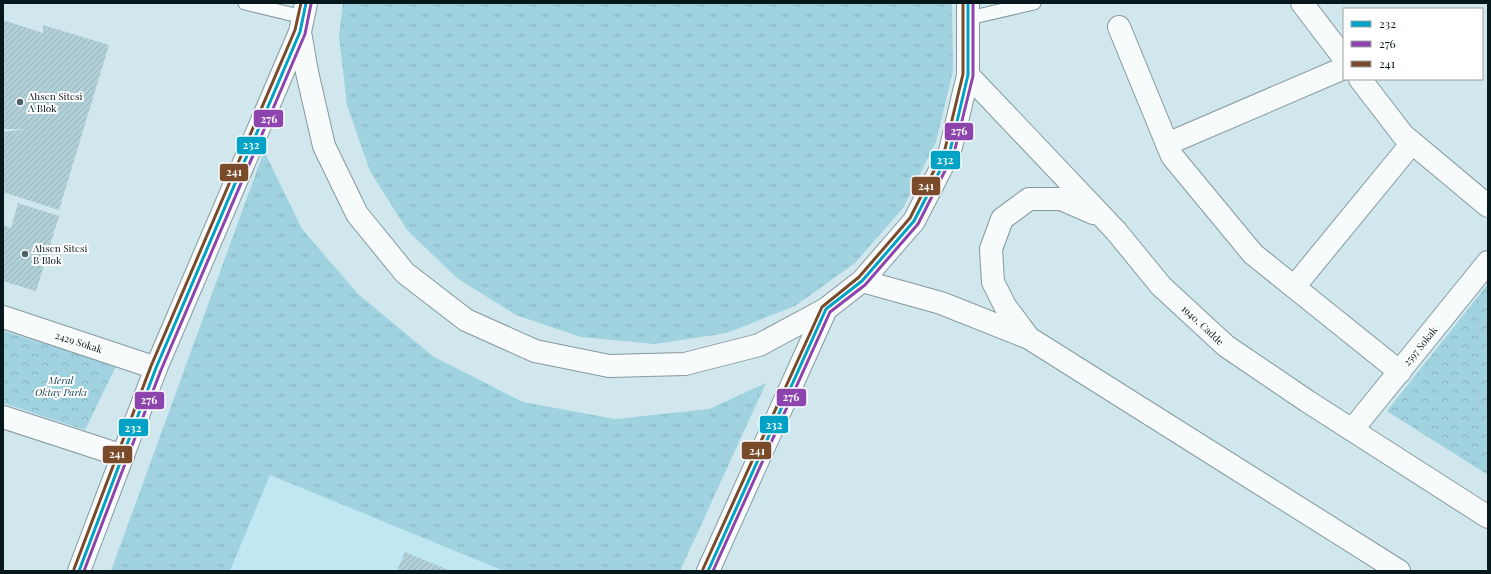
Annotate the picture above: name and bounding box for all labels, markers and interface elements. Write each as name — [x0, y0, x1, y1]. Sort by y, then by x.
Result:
legend — [1343, 8, 1483, 80]
text: 232 — [1379, 15, 1396, 31]
text: 276 — [1379, 35, 1396, 51]
text: 241 — [1379, 55, 1396, 71]
place label: Ahsen Sitesi A Blok — [27, 89, 83, 115]
marker: Ahsen Sitesi A Blok — [15, 97, 25, 107]
line badge: 276 — [253, 109, 284, 128]
text: 276 — [261, 111, 277, 126]
line badge: 276 — [944, 122, 974, 141]
text: 276 — [951, 123, 967, 138]
line badge: 232 — [236, 136, 267, 155]
text: 232 — [243, 137, 260, 152]
line badge: 232 — [930, 150, 961, 170]
text: 232 — [937, 152, 954, 167]
line badge: 241 — [219, 163, 249, 182]
text: 241 — [226, 164, 242, 179]
line badge: 241 — [911, 176, 941, 196]
text: 241 — [918, 178, 934, 193]
place label: Ahsen Sitesi B Blok — [32, 241, 88, 267]
marker: Ahsen Sitesi B Blok — [20, 249, 30, 259]
street label: 1940. Cadde — [1179, 302, 1227, 348]
street label: 2597 Sokak — [1400, 323, 1441, 369]
street label: 2429 Sokak — [54, 328, 105, 356]
park label: Meral Oktay Parkı — [35, 373, 87, 399]
line badge: 276 — [776, 388, 807, 407]
text: 276 — [783, 389, 799, 404]
line badge: 276 — [134, 391, 165, 410]
text: 276 — [141, 392, 157, 407]
line badge: 232 — [759, 415, 789, 434]
text: 232 — [766, 417, 783, 432]
line badge: 232 — [118, 418, 149, 437]
text: 232 — [125, 420, 142, 435]
line badge: 241 — [741, 441, 772, 460]
text: 241 — [749, 443, 765, 458]
line badge: 241 — [102, 445, 133, 464]
text: 241 — [109, 446, 125, 461]

